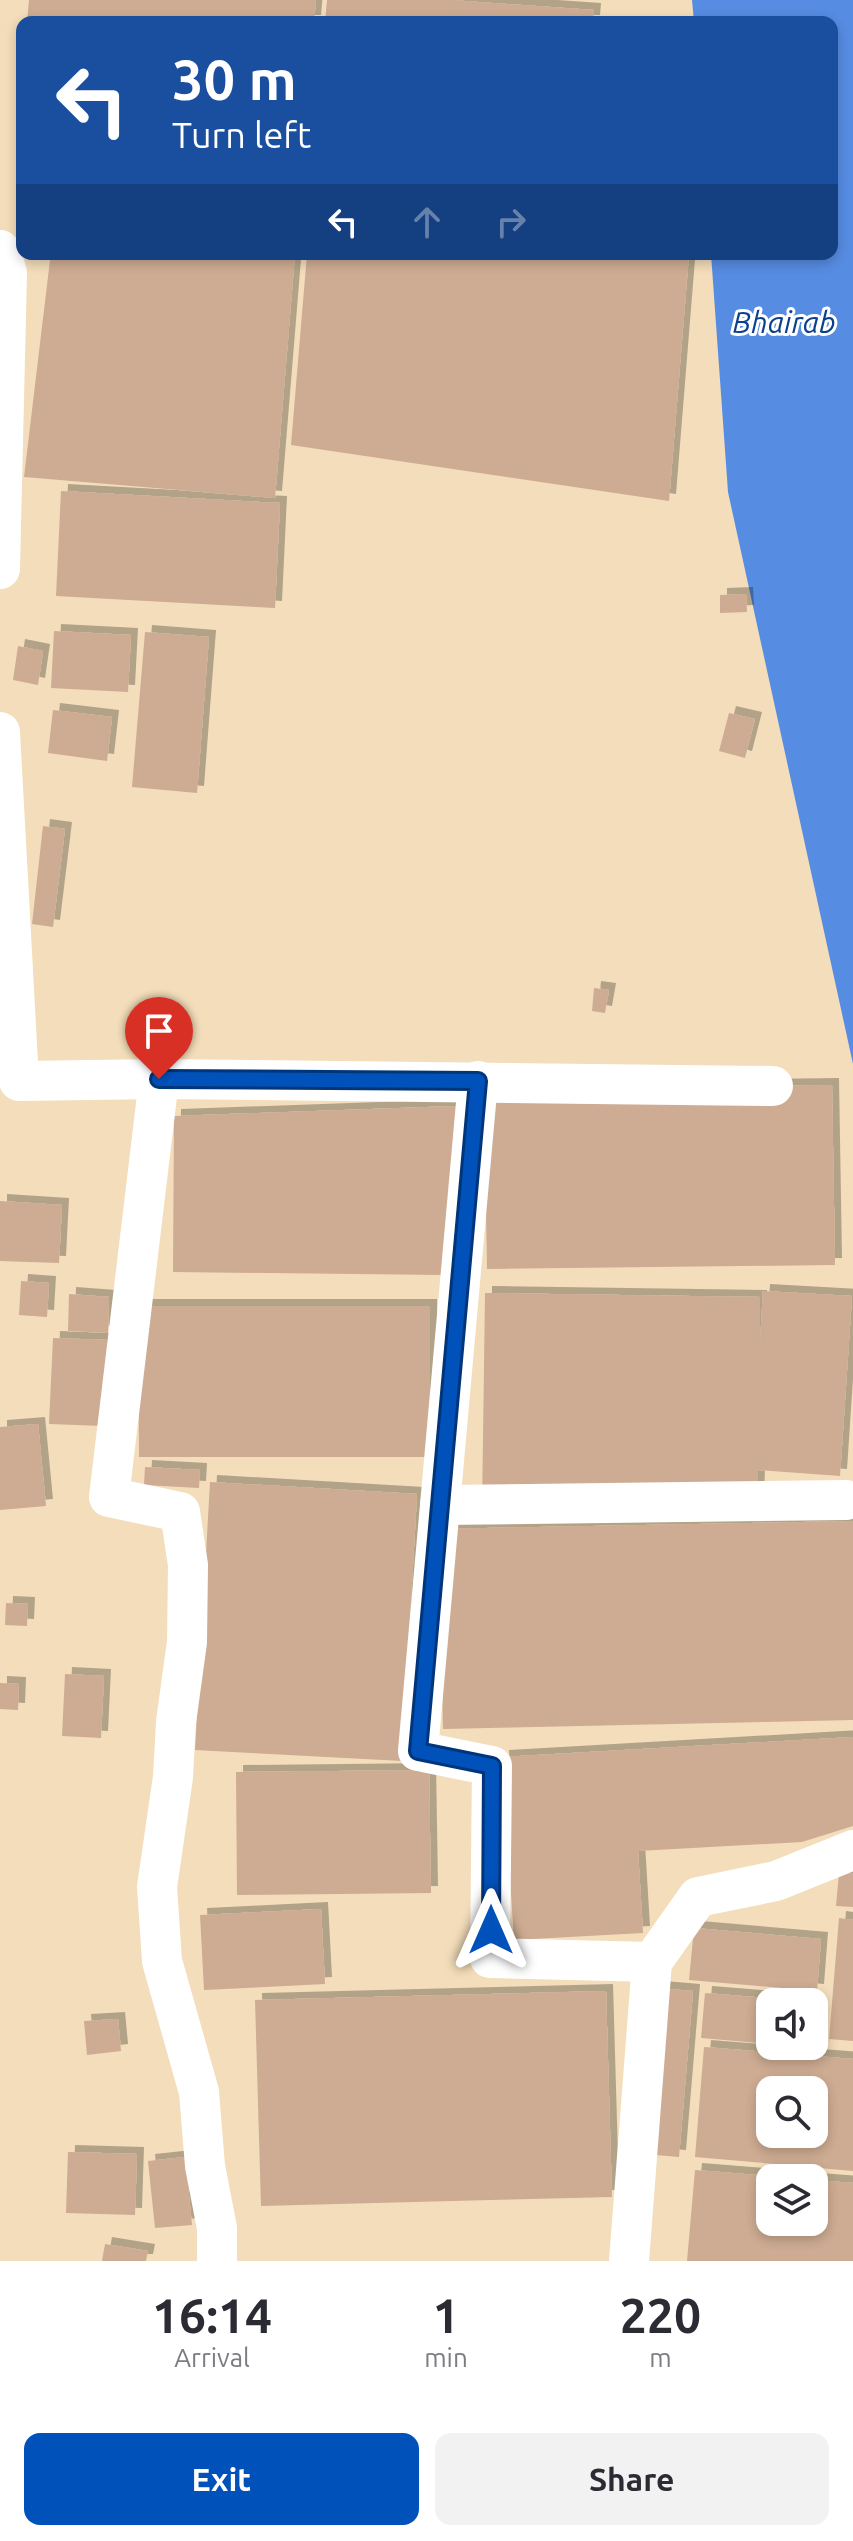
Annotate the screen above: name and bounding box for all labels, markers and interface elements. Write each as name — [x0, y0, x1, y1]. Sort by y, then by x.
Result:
icon: left — [40, 48, 144, 152]
text: 30 m — [172, 48, 297, 111]
text: Turn left — [172, 114, 311, 155]
icon: left — [321, 200, 365, 244]
icon: ahead — [405, 200, 449, 244]
icon: right — [489, 200, 533, 244]
water label: Bhairab — [733, 305, 835, 339]
pin — [125, 997, 193, 1079]
icon: arrive — [137, 1009, 181, 1053]
position arrow — [449, 1888, 533, 1972]
map controls — [756, 1988, 828, 2236]
button: sound — [756, 1988, 828, 2060]
button: search — [756, 2076, 828, 2148]
button: layers — [756, 2164, 828, 2236]
text: 16:14 — [152, 2288, 272, 2342]
text: 1 — [432, 2288, 459, 2342]
text: 220 — [620, 2288, 701, 2342]
text: Arrival — [174, 2343, 250, 2372]
text: min — [424, 2343, 468, 2372]
text: m — [649, 2343, 672, 2372]
button: Exit — [24, 2433, 419, 2525]
button: Share — [435, 2433, 829, 2525]

